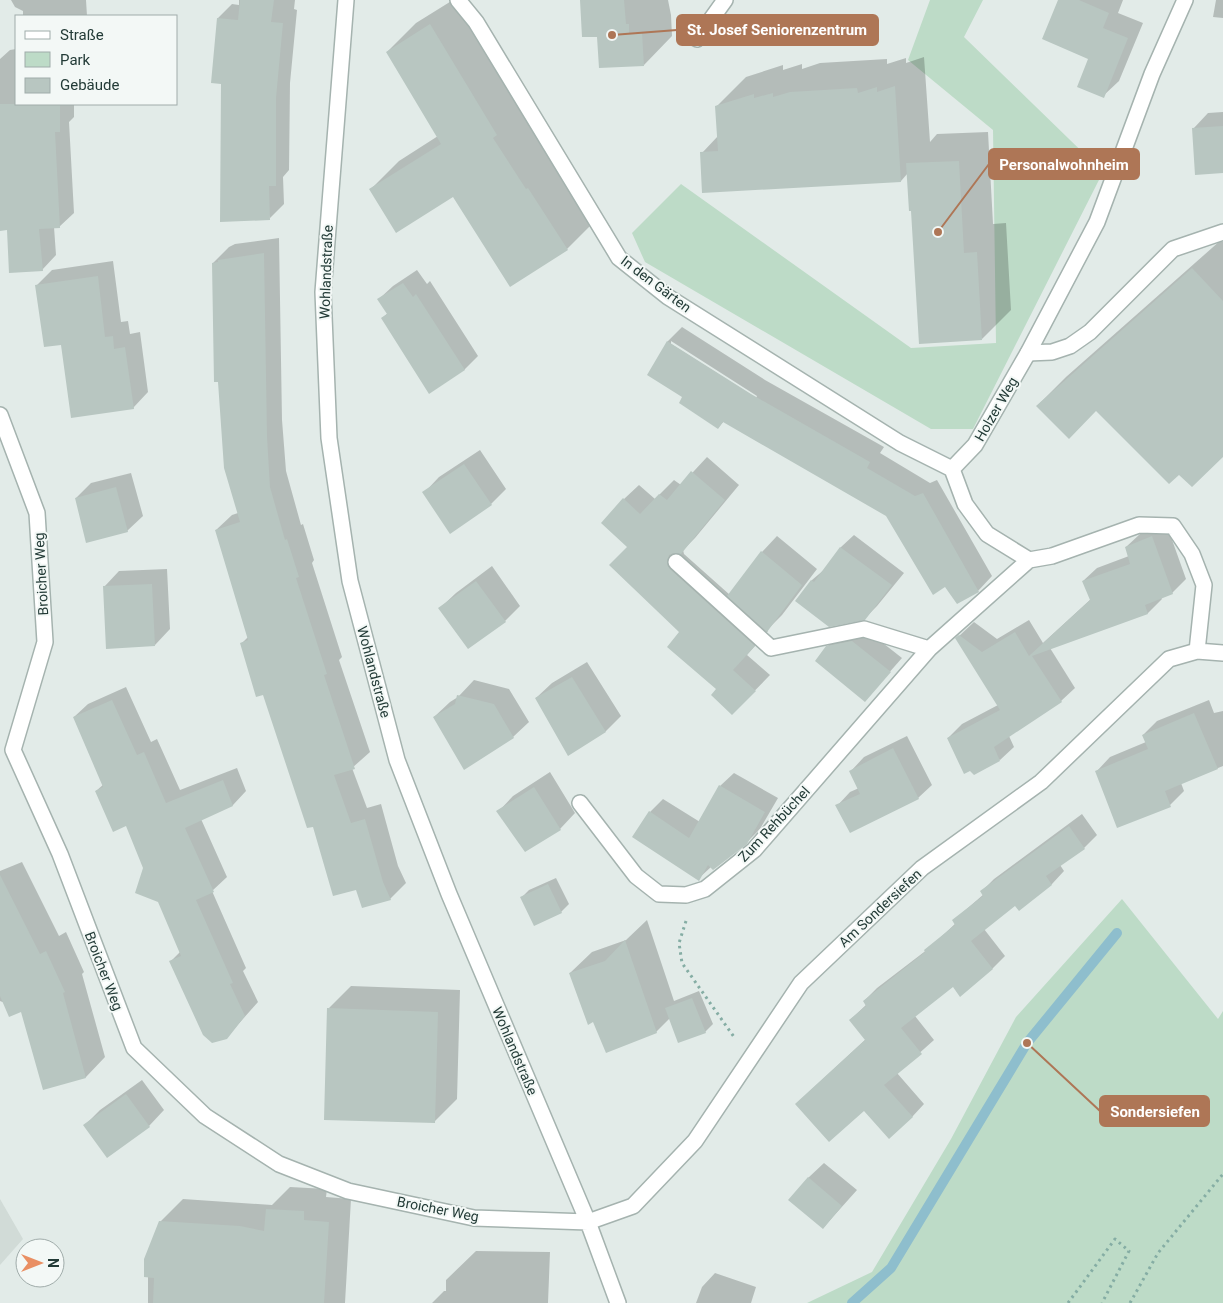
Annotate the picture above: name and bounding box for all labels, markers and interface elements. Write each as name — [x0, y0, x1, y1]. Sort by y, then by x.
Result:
legend — [15, 15, 178, 105]
callout: St. Josef Seniorenzentrum — [677, 15, 878, 45]
text: St. Josef Seniorenzentrum — [687, 21, 867, 39]
text: Straße — [60, 26, 104, 44]
text: Park — [60, 51, 91, 69]
text: Gebäude — [60, 76, 119, 94]
callout: Personalwohnheim — [989, 149, 1139, 179]
text: Personalwohnheim — [999, 156, 1129, 174]
street label: Wohlandstraße — [316, 225, 336, 319]
street label: In den Gärten — [618, 252, 694, 316]
street label: Holzer Weg — [971, 374, 1021, 444]
street label: Broicher Weg — [31, 532, 51, 616]
street label: Wohlandstraße — [354, 624, 394, 720]
street label: Zum Rehbüchel — [735, 783, 813, 865]
street label: Am Sondersiefen — [835, 866, 925, 950]
street label: Broicher Weg — [82, 929, 126, 1013]
street label: Wohlandstraße — [489, 1005, 541, 1097]
callout: Sondersiefen — [1100, 1096, 1209, 1126]
text: Sondersiefen — [1110, 1103, 1200, 1121]
street label: Broicher Weg — [396, 1193, 480, 1225]
north arrow — [15, 1238, 65, 1288]
text: N — [45, 1258, 61, 1268]

